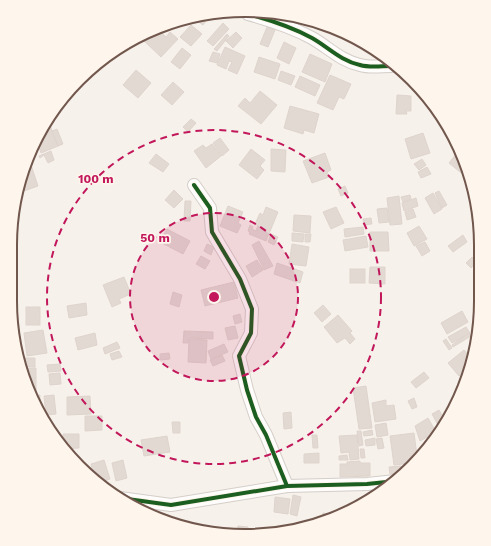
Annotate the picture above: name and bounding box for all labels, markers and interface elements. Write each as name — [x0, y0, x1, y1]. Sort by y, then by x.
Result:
text: 100 m — [78, 172, 114, 186]
text: 50 m — [140, 231, 170, 245]
centre of rings — [207, 290, 221, 304]

